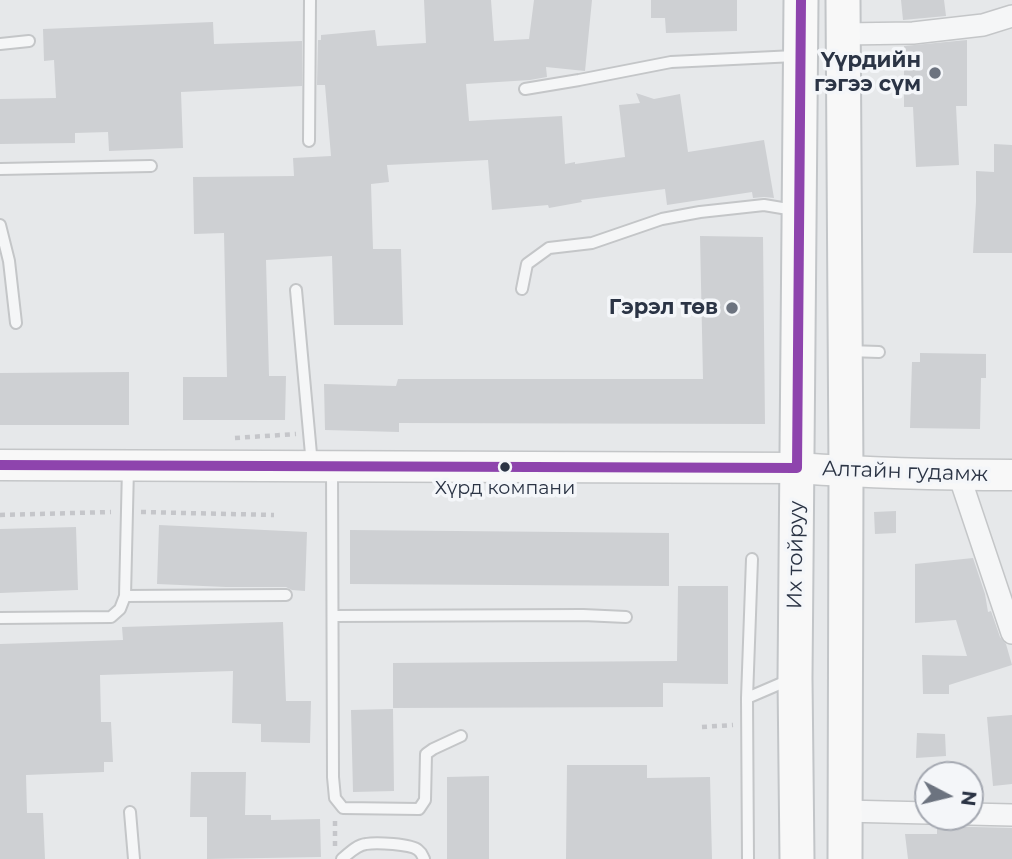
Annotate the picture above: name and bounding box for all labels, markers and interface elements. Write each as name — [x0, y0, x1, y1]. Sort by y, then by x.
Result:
place label: Үүрдийн гэгээ сүм — [814, 48, 921, 98]
marker: Үүрдийн гэгээ сүм — [927, 65, 943, 81]
place label: Гэрэл төв — [609, 295, 718, 321]
marker: Гэрэл төв — [724, 300, 740, 316]
street label: Алтайн гудамж — [821, 457, 989, 487]
marker: Хүрд компани — [498, 460, 512, 474]
place label: Хүрд компани — [435, 477, 575, 499]
street label: Их тойруу — [782, 501, 810, 609]
north arrow — [914, 761, 984, 831]
text: N — [956, 789, 981, 807]

